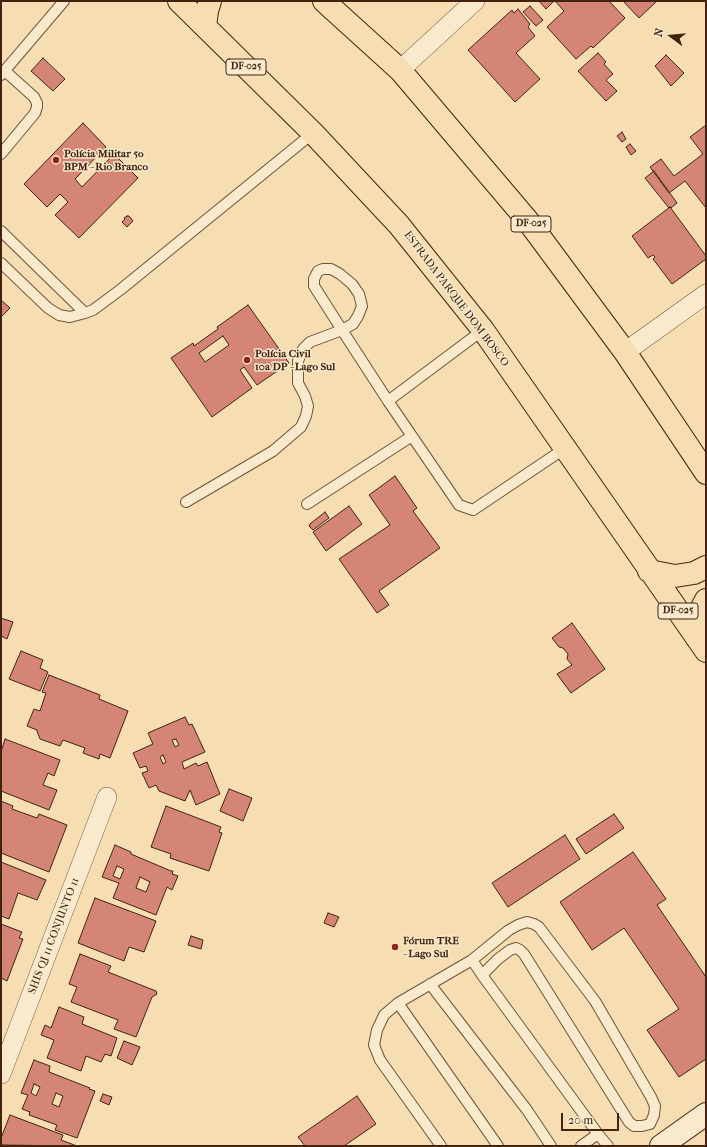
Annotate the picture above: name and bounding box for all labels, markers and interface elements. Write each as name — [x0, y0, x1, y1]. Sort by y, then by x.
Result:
north arrow — [651, 16, 691, 56]
text: N — [652, 27, 666, 38]
road number: DF-025 — [226, 59, 266, 75]
place label: Polícia Militar 5o BPM - Rio Branco — [64, 147, 148, 173]
marker: Polícia Militar 5o BPM - Rio Branco — [51, 155, 61, 165]
road number: DF-025 — [511, 216, 551, 232]
street label: ESTRADA PARQUE DOM BOSCO — [401, 229, 511, 369]
place label: Polícia Civil 10a DP - Lago Sul — [255, 347, 335, 373]
marker: Polícia Civil 10a DP - Lago Sul — [242, 355, 252, 365]
road number: DF-025 — [658, 603, 698, 619]
street label: SHIS QI 11 CONJUNTO 11 — [26, 876, 82, 996]
place label: Fórum TRE - Lago Sul — [403, 934, 459, 960]
marker: Fórum TRE - Lago Sul — [390, 942, 400, 952]
scale bar — [563, 1105, 621, 1131]
text: 20 m — [568, 1113, 593, 1127]

